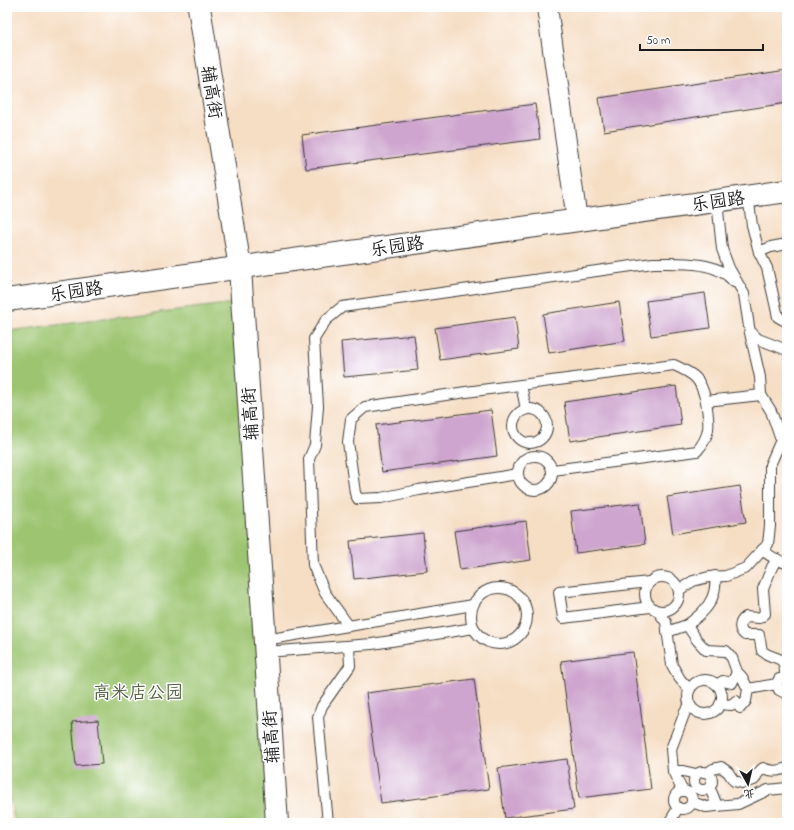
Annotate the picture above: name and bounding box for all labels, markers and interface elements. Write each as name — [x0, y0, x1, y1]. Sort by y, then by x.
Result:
scale bar — [640, 26, 763, 52]
text: 50 m — [646, 32, 670, 50]
street label: 辅高街 — [193, 64, 227, 121]
street label: 乐园路 — [690, 186, 747, 220]
street label: 乐园路 — [369, 231, 426, 265]
street label: 乐园路 — [48, 276, 105, 310]
street label: 辅高街 — [237, 386, 267, 442]
park label: 高米店公园 — [93, 681, 183, 707]
street label: 辅高街 — [258, 709, 288, 765]
north arrow — [728, 764, 768, 804]
text: 北 — [743, 784, 756, 802]

